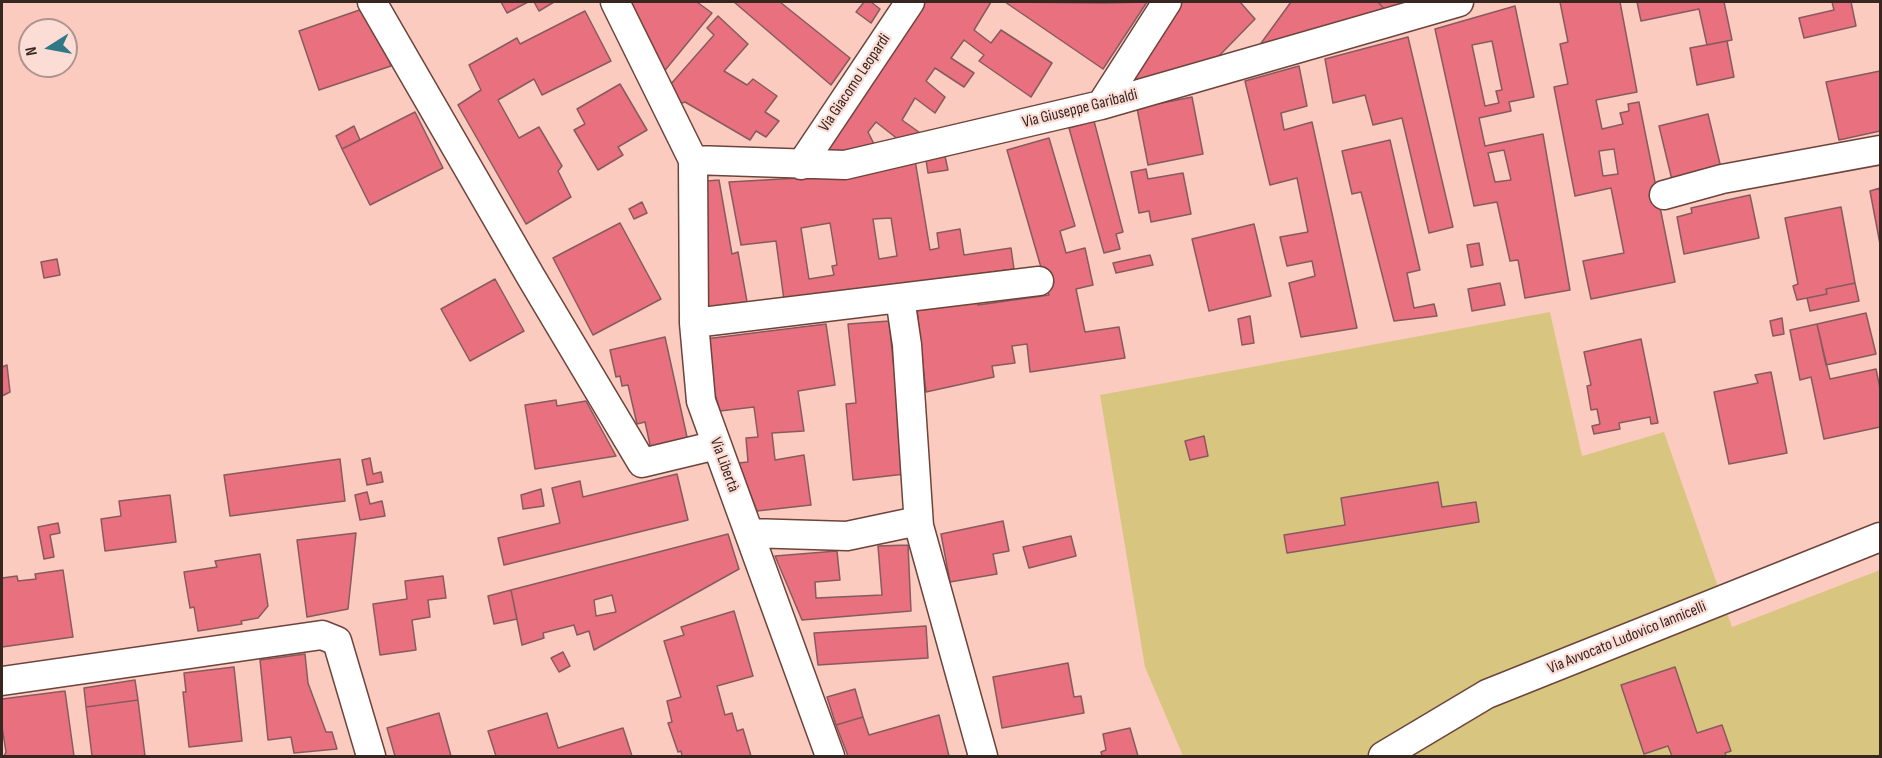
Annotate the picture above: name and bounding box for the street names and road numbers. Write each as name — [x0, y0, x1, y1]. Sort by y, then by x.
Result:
street label: Via Giacomo Leopardi — [815, 30, 895, 136]
street label: Via Giuseppe Garibaldi — [1020, 85, 1140, 133]
street label: Via Libertà — [705, 435, 743, 495]
street label: Via Avvocato Ludovico Iannicelli — [1545, 597, 1709, 679]

